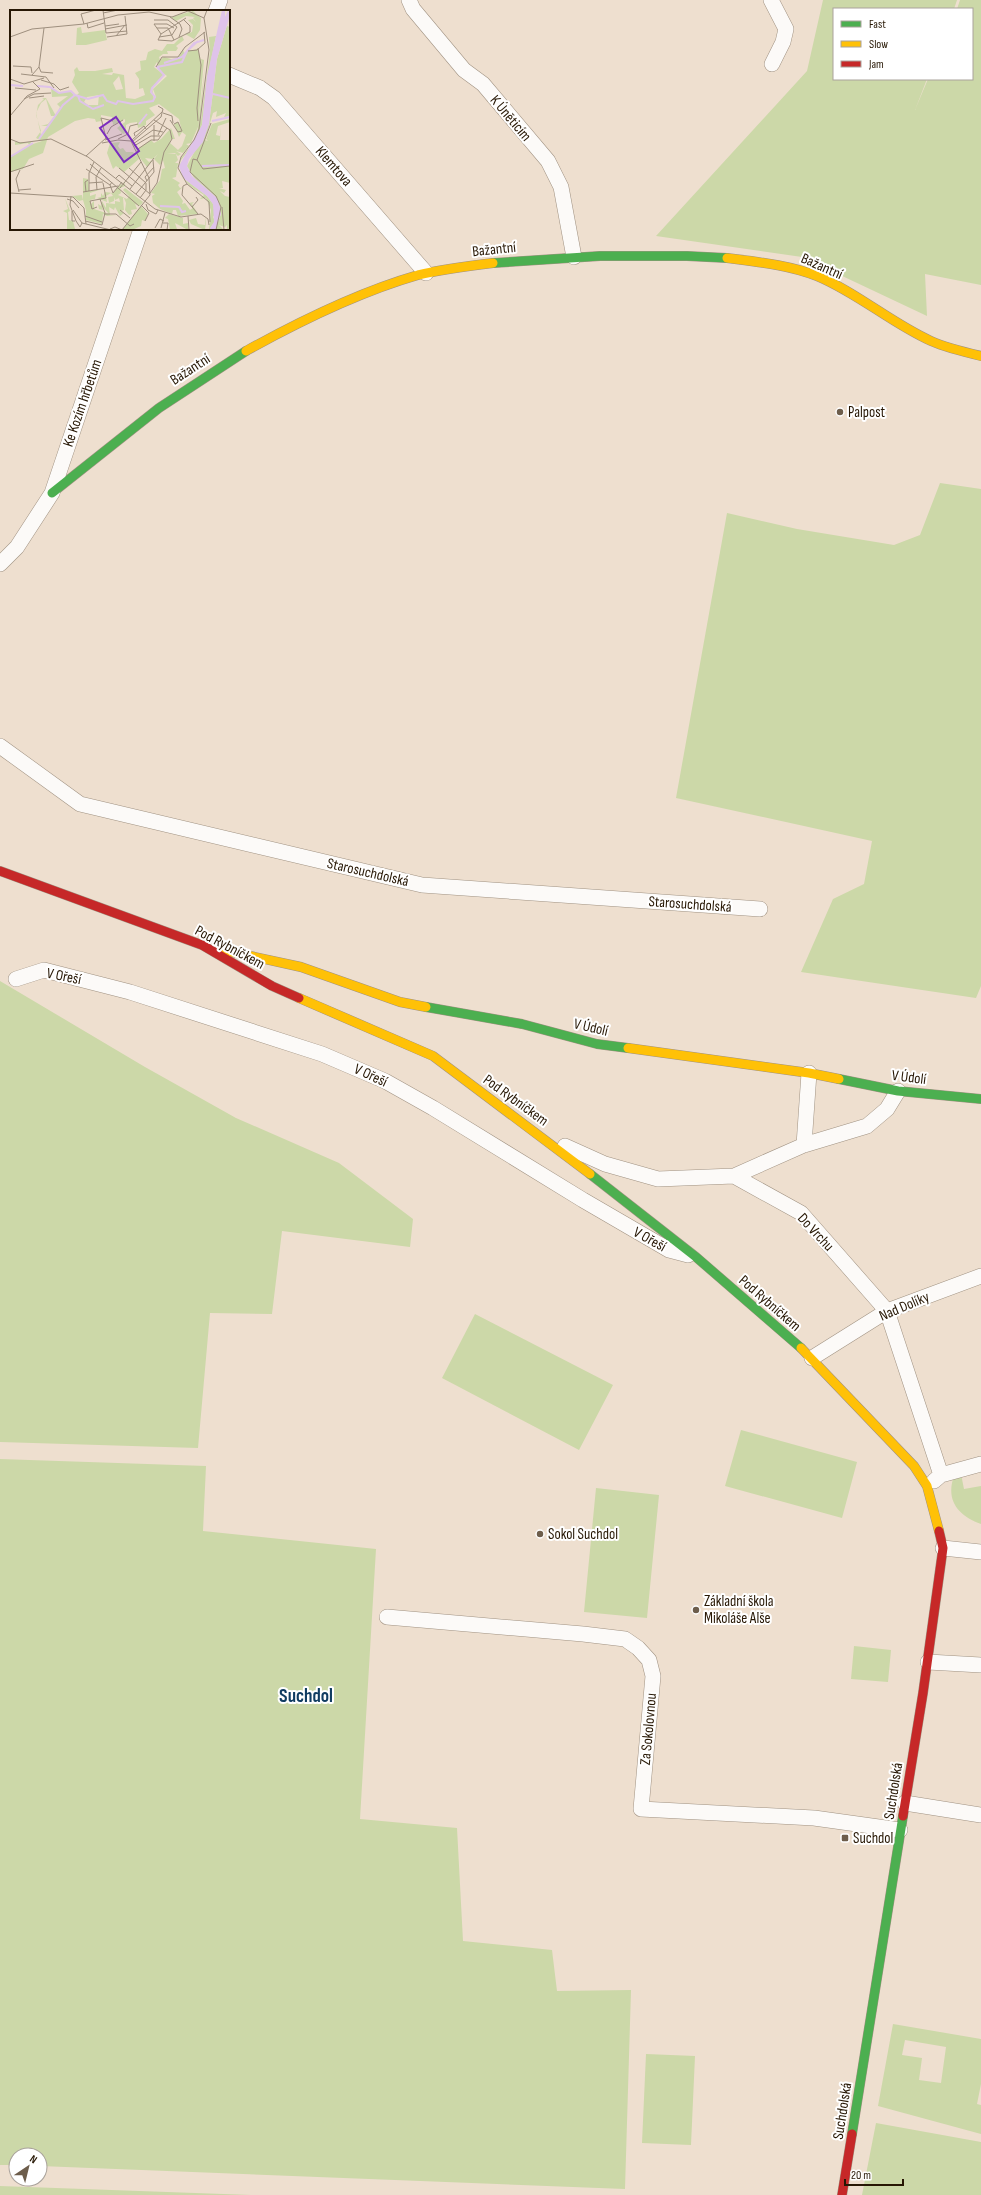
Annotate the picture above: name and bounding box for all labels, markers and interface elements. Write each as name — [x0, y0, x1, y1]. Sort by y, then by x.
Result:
legend — [833, 8, 973, 80]
inset map — [10, 10, 230, 230]
text: Fast — [869, 17, 886, 32]
text: Slow — [869, 37, 888, 52]
text: Jam — [868, 57, 884, 72]
street label: K Úněticím — [486, 91, 536, 145]
street label: Klemtova — [311, 142, 356, 191]
street label: Bažantní — [471, 238, 517, 261]
street label: Bažantní — [798, 249, 846, 284]
street label: Bažantní — [167, 349, 214, 389]
street label: Ke Kozím hřbetům — [59, 357, 106, 449]
place label: Palpost — [848, 403, 886, 422]
marker: Palpost — [835, 407, 845, 417]
street label: Starosuchdolská — [325, 854, 411, 891]
street label: Starosuchdolská — [648, 892, 732, 917]
street label: Pod Rybníčkem — [192, 921, 268, 974]
street label: V Ořeší — [45, 964, 83, 989]
street label: V Údolí — [572, 1014, 610, 1041]
street label: V Ořeší — [351, 1059, 391, 1092]
street label: V Údolí — [891, 1066, 927, 1089]
street label: Pod Rybníčkem — [479, 1070, 552, 1131]
street label: Do Vrchu — [793, 1209, 838, 1255]
street label: V Ořeší — [630, 1223, 670, 1256]
street label: Pod Rybníčkem — [735, 1271, 805, 1336]
street label: Nad Dolíky — [876, 1287, 932, 1326]
place label: Sokol Suchdol — [548, 1525, 618, 1544]
marker: Sokol Suchdol — [535, 1529, 545, 1539]
place label: Základní škola Mikoláše Alše — [704, 1592, 774, 1628]
marker: Základní škola Mikoláše Alše — [691, 1605, 701, 1615]
district label: Suchdol — [279, 1685, 333, 1708]
street label: Za Sokolovnou — [636, 1692, 661, 1766]
street label: Suchdolská — [880, 1761, 907, 1821]
place label: Suchdol — [853, 1829, 893, 1848]
marker: Suchdol — [840, 1833, 850, 1843]
street label: Suchdolská — [829, 2081, 856, 2141]
north arrow — [8, 2147, 48, 2187]
text: N — [27, 2152, 40, 2166]
scale bar — [845, 2161, 903, 2187]
text: 20 m — [851, 2168, 871, 2183]

